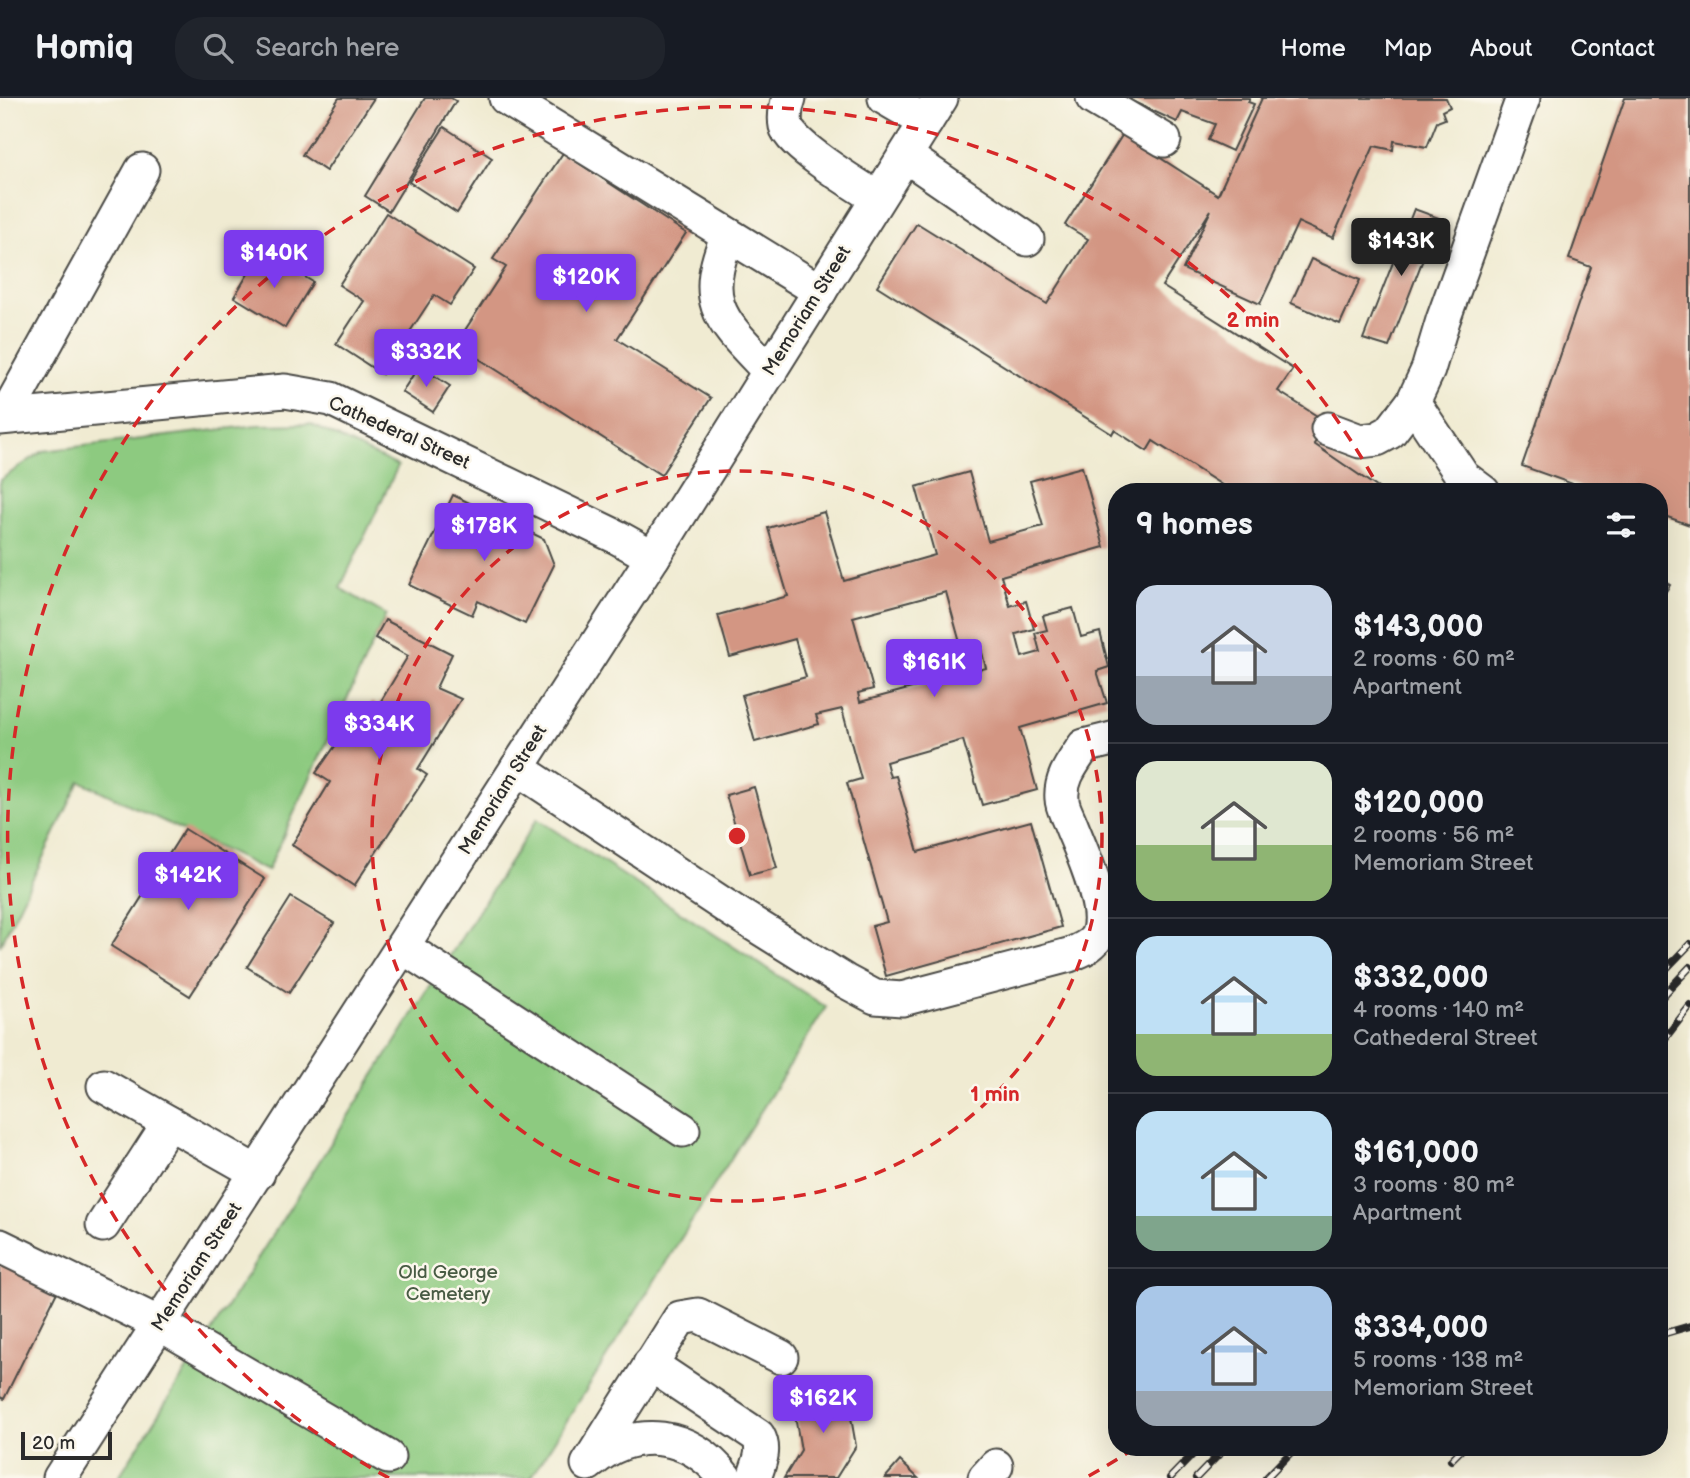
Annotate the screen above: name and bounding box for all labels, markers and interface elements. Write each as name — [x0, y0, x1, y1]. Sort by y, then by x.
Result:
search box — [175, 17, 665, 80]
text: Homiq — [35, 28, 133, 68]
icon: search — [199, 29, 237, 67]
text: Search here — [255, 33, 400, 64]
text: Home — [1281, 34, 1346, 63]
text: Map — [1384, 34, 1432, 63]
text: About — [1470, 34, 1532, 63]
text: Contact — [1570, 34, 1655, 63]
pin: $143K — [1352, 218, 1450, 278]
text: $143K — [1367, 227, 1435, 255]
pin: $140K — [225, 230, 323, 290]
text: $140K — [240, 239, 308, 267]
street label: Memoriam Street — [758, 242, 856, 380]
pin: $120K — [537, 254, 635, 314]
text: $120K — [552, 263, 620, 291]
text: 2 min — [1226, 308, 1280, 333]
pin: $332K — [377, 330, 475, 389]
text: $332K — [390, 338, 462, 366]
street label: Cathederal Street — [325, 391, 473, 475]
pin: $178K — [435, 504, 533, 563]
icon: filters — [1602, 506, 1640, 544]
text: 9 homes — [1136, 507, 1253, 543]
text: $178K — [451, 512, 518, 540]
text: $143,000 — [1353, 609, 1483, 645]
icon: home — [1192, 613, 1276, 697]
pin: $161K — [885, 640, 983, 699]
text: 2 rooms · 60 m² — [1353, 645, 1515, 673]
text: $161K — [902, 648, 966, 676]
text: Apartment — [1353, 673, 1462, 701]
pin: $334K — [330, 702, 428, 761]
text: $334K — [343, 710, 415, 738]
street label: Memoriam Street — [454, 721, 552, 859]
text: $120,000 — [1353, 785, 1484, 821]
icon: home — [1192, 789, 1276, 873]
text: 2 rooms · 56 m² — [1353, 821, 1515, 849]
centre of rings — [725, 824, 749, 848]
text: Memoriam Street — [1353, 849, 1533, 877]
pin: $142K — [139, 852, 237, 912]
text: $142K — [154, 861, 222, 889]
text: $332,000 — [1353, 960, 1489, 996]
icon: home — [1192, 964, 1276, 1048]
text: 4 rooms · 140 m² — [1353, 996, 1524, 1024]
text: Cathederal Street — [1353, 1024, 1538, 1052]
text: 1 min — [970, 1082, 1020, 1107]
text: $161,000 — [1353, 1135, 1479, 1171]
icon: home — [1192, 1139, 1276, 1223]
text: 3 rooms · 80 m² — [1353, 1171, 1515, 1199]
street label: Memoriam Street — [147, 1198, 247, 1336]
text: Apartment — [1353, 1199, 1462, 1227]
park label: Old George Cemetery — [398, 1261, 498, 1306]
text: $334,000 — [1353, 1310, 1488, 1346]
icon: home — [1192, 1314, 1276, 1398]
text: 5 rooms · 138 m² — [1353, 1346, 1523, 1374]
text: Memoriam Street — [1353, 1374, 1533, 1402]
pin: $162K — [774, 1376, 872, 1435]
text: $162K — [789, 1384, 857, 1412]
scale bar — [21, 1429, 112, 1461]
text: 20 m — [32, 1432, 75, 1455]

